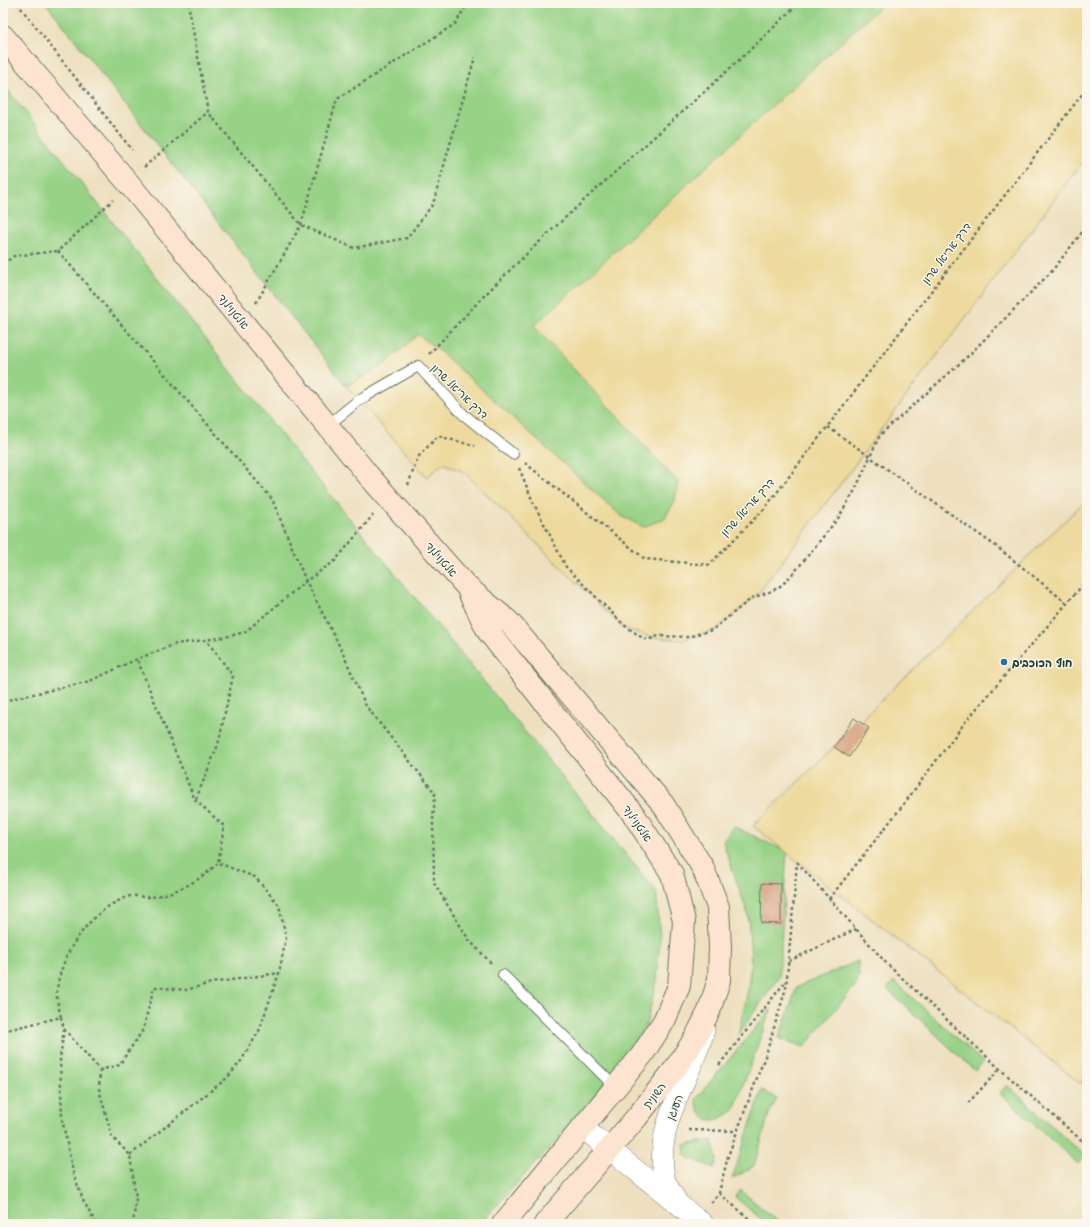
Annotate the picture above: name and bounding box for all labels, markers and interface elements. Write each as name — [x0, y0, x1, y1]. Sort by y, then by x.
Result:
street label: דרך אריאל שרון — [918, 219, 974, 287]
street label: אלטנוילנד — [215, 290, 253, 332]
street label: דרך אריאל שרון — [428, 360, 492, 422]
street label: דרך אריאל שרון — [717, 475, 777, 539]
street label: אלטנוילנד — [423, 538, 461, 580]
place label: חוף הכוכבים — [1012, 655, 1072, 670]
marker: חוף הכוכבים — [999, 657, 1009, 667]
street label: אלטנוילנד — [620, 802, 656, 844]
street label: השונית — [639, 1079, 669, 1111]
street label: העוגן — [662, 1092, 686, 1122]

